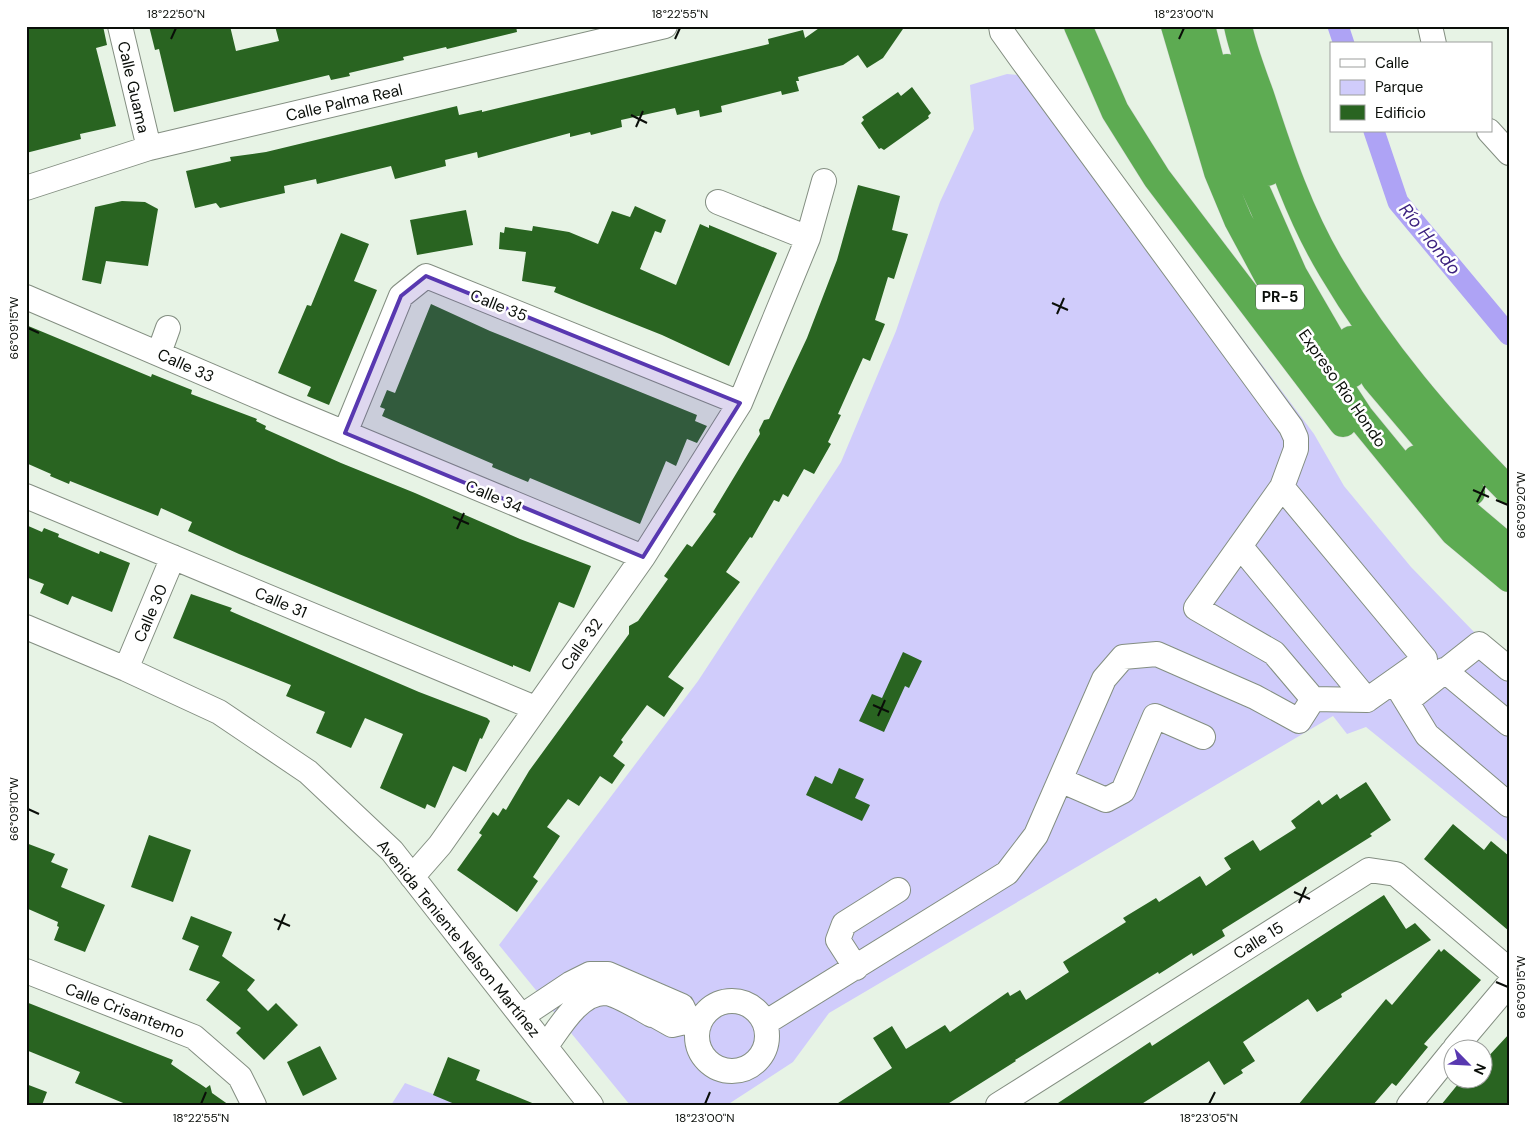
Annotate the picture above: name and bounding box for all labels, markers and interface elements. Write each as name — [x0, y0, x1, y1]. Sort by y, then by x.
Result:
text: 18°22'50"N — [147, 6, 205, 22]
text: 18°22'55"N — [652, 6, 708, 22]
text: 18°23'00"N — [1154, 6, 1214, 22]
street label: Calle Guama — [113, 39, 154, 135]
legend — [1330, 42, 1492, 132]
text: Calle — [1375, 53, 1409, 73]
text: Parque — [1375, 77, 1423, 97]
street label: Calle Palma Real — [284, 79, 405, 126]
text: Edificio — [1375, 103, 1426, 123]
water label: Río Hondo — [1394, 198, 1466, 280]
road number: PR-5 — [1256, 284, 1304, 310]
street label: Calle 35 — [467, 285, 531, 326]
text: 66°09'15"W — [6, 296, 22, 359]
street label: Expreso Río Hondo — [1294, 325, 1391, 451]
street label: Calle 33 — [154, 344, 217, 387]
text: 66°09'20"W — [1513, 471, 1529, 538]
street label: Calle 34 — [462, 475, 526, 518]
street label: Calle 30 — [129, 581, 172, 645]
street label: Calle 31 — [251, 582, 310, 623]
street label: Calle 32 — [556, 614, 607, 675]
text: 66°09'10"W — [6, 777, 22, 841]
street label: Avenida Teniente Nelson Martínez — [372, 835, 545, 1041]
street label: Calle 15 — [1229, 917, 1287, 964]
text: 66°09'15"W — [1513, 955, 1529, 1018]
street label: Calle Crisantemo — [62, 978, 188, 1043]
north arrow — [1442, 1038, 1492, 1088]
text: N — [1470, 1061, 1490, 1078]
text: 18°22'55"N — [173, 1110, 229, 1126]
text: 18°23'00"N — [675, 1110, 735, 1126]
text: 18°23'05"N — [1180, 1110, 1238, 1126]

